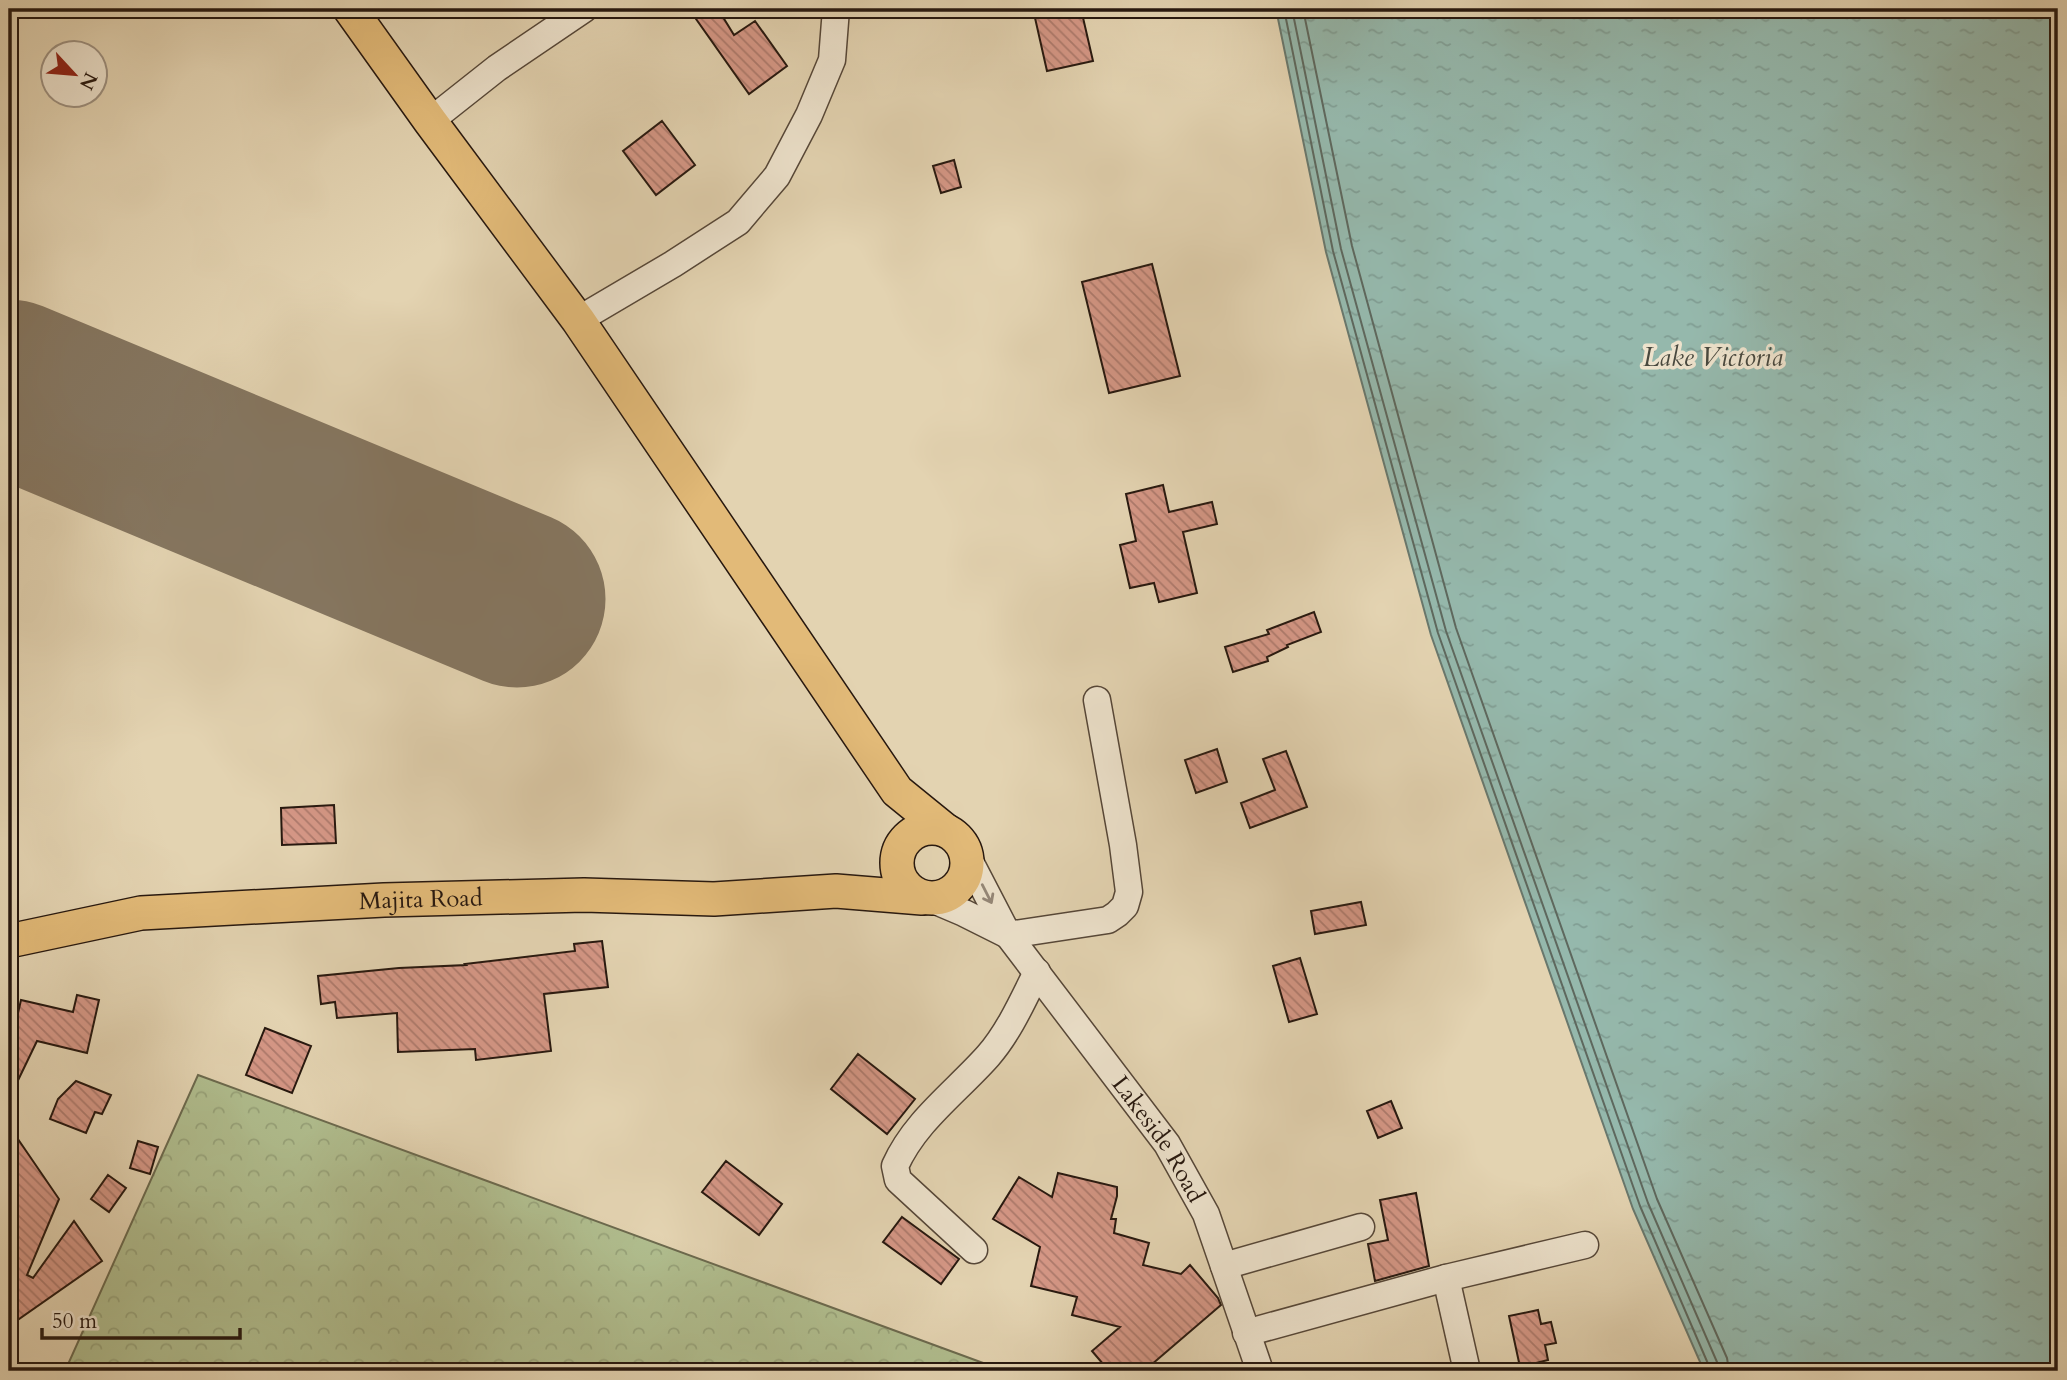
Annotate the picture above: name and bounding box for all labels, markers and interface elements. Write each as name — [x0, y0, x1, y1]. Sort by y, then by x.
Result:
north arrow — [38, 38, 108, 108]
text: N — [73, 68, 104, 95]
water label: Lake Victoria — [1643, 340, 1783, 375]
street label: Majita Road — [358, 882, 483, 918]
one-way arrow — [981, 883, 995, 904]
street label: Lakeside Road — [1104, 1069, 1212, 1209]
scale bar — [42, 1296, 240, 1340]
text: 50 m — [52, 1307, 97, 1336]

